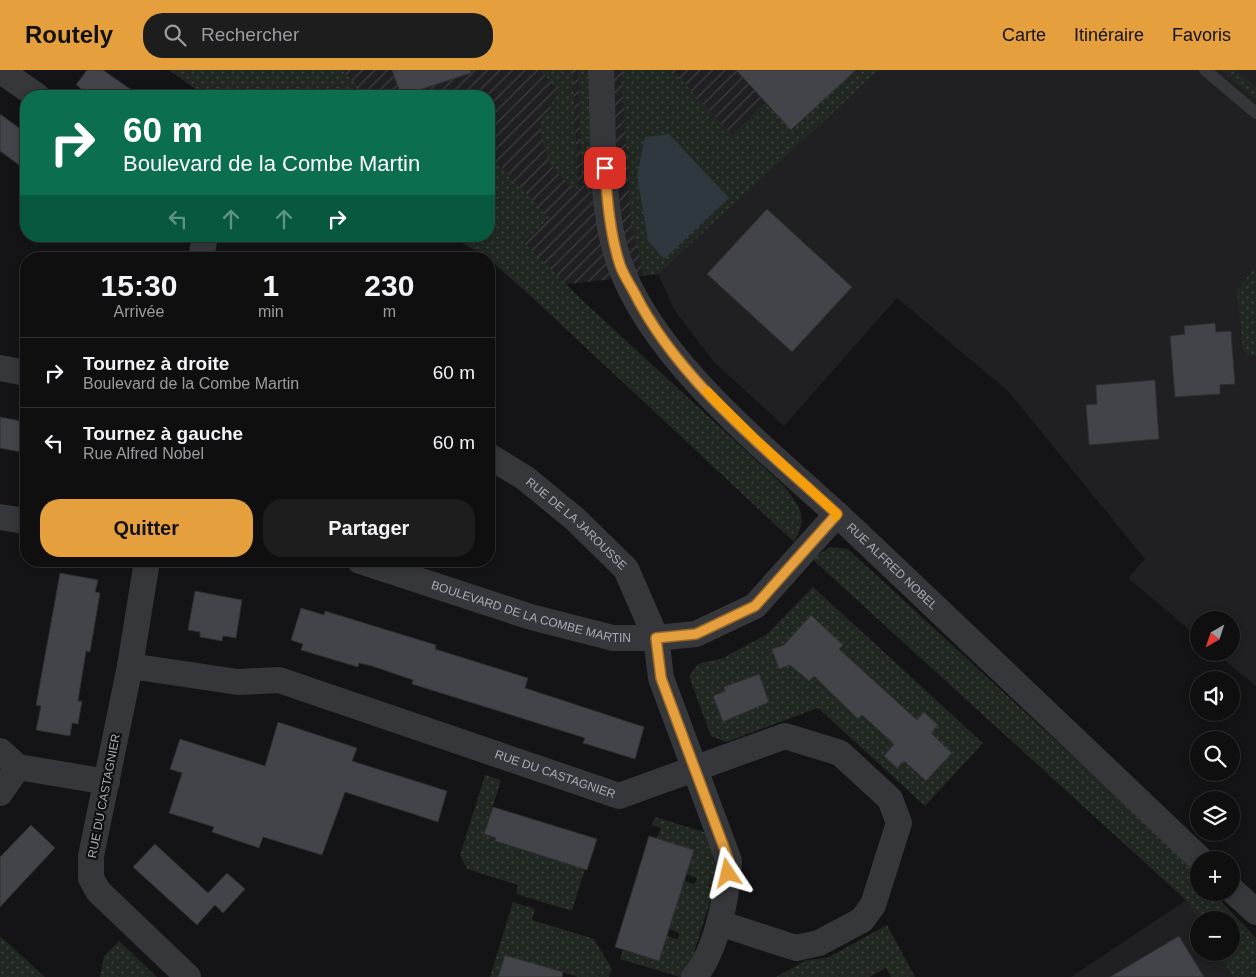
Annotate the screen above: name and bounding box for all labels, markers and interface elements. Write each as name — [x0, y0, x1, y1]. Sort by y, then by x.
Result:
search box — [143, 13, 493, 58]
text: Routely — [25, 21, 113, 48]
icon: search — [161, 21, 189, 49]
text: Rechercher — [201, 24, 299, 45]
text: Carte — [1002, 25, 1046, 45]
text: Itinéraire — [1074, 25, 1144, 45]
text: Favoris — [1172, 25, 1231, 45]
icon: right — [40, 110, 105, 175]
text: 60 m — [123, 110, 203, 149]
pin — [584, 147, 626, 189]
text: Boulevard de la Combe Martin — [123, 151, 420, 176]
icon: arrive — [591, 154, 619, 182]
icon: left — [164, 205, 192, 233]
icon: ahead — [217, 205, 245, 233]
icon: ahead — [270, 205, 298, 233]
icon: right — [323, 205, 351, 233]
text: 15:30 — [101, 269, 177, 302]
text: 1 — [262, 269, 279, 302]
text: 230 — [364, 269, 414, 302]
text: Arrivée — [114, 303, 164, 320]
text: min — [258, 303, 284, 320]
text: m — [383, 303, 396, 320]
text: Tournez à droite — [83, 353, 229, 374]
icon: right — [40, 359, 68, 387]
text: 60 m — [433, 362, 475, 383]
text: Boulevard de la Combe Martin — [83, 375, 299, 392]
text: Tournez à gauche — [83, 423, 243, 444]
icon: left — [40, 429, 68, 457]
text: 60 m — [433, 432, 475, 453]
text: Rue Alfred Nobel — [83, 445, 204, 462]
street label: RUE DE LA JAROUSSE — [523, 475, 630, 573]
button: Quitter — [40, 499, 253, 557]
button: Partager — [263, 499, 475, 557]
street label: RUE ALFRED NOBEL — [844, 520, 941, 613]
street label: BOULEVARD DE LA COMBE MARTIN — [429, 578, 631, 645]
north arrow — [1190, 611, 1240, 661]
map controls — [1190, 611, 1240, 961]
button: sound — [1190, 671, 1240, 721]
button: search — [1190, 731, 1240, 781]
street label: RUE DU CASTAGNIER — [85, 732, 123, 859]
street label: RUE DU CASTAGNIER — [493, 747, 618, 801]
button: layers — [1190, 791, 1240, 841]
position arrow — [701, 846, 753, 898]
button: + — [1190, 851, 1240, 901]
button: − — [1190, 911, 1240, 961]

